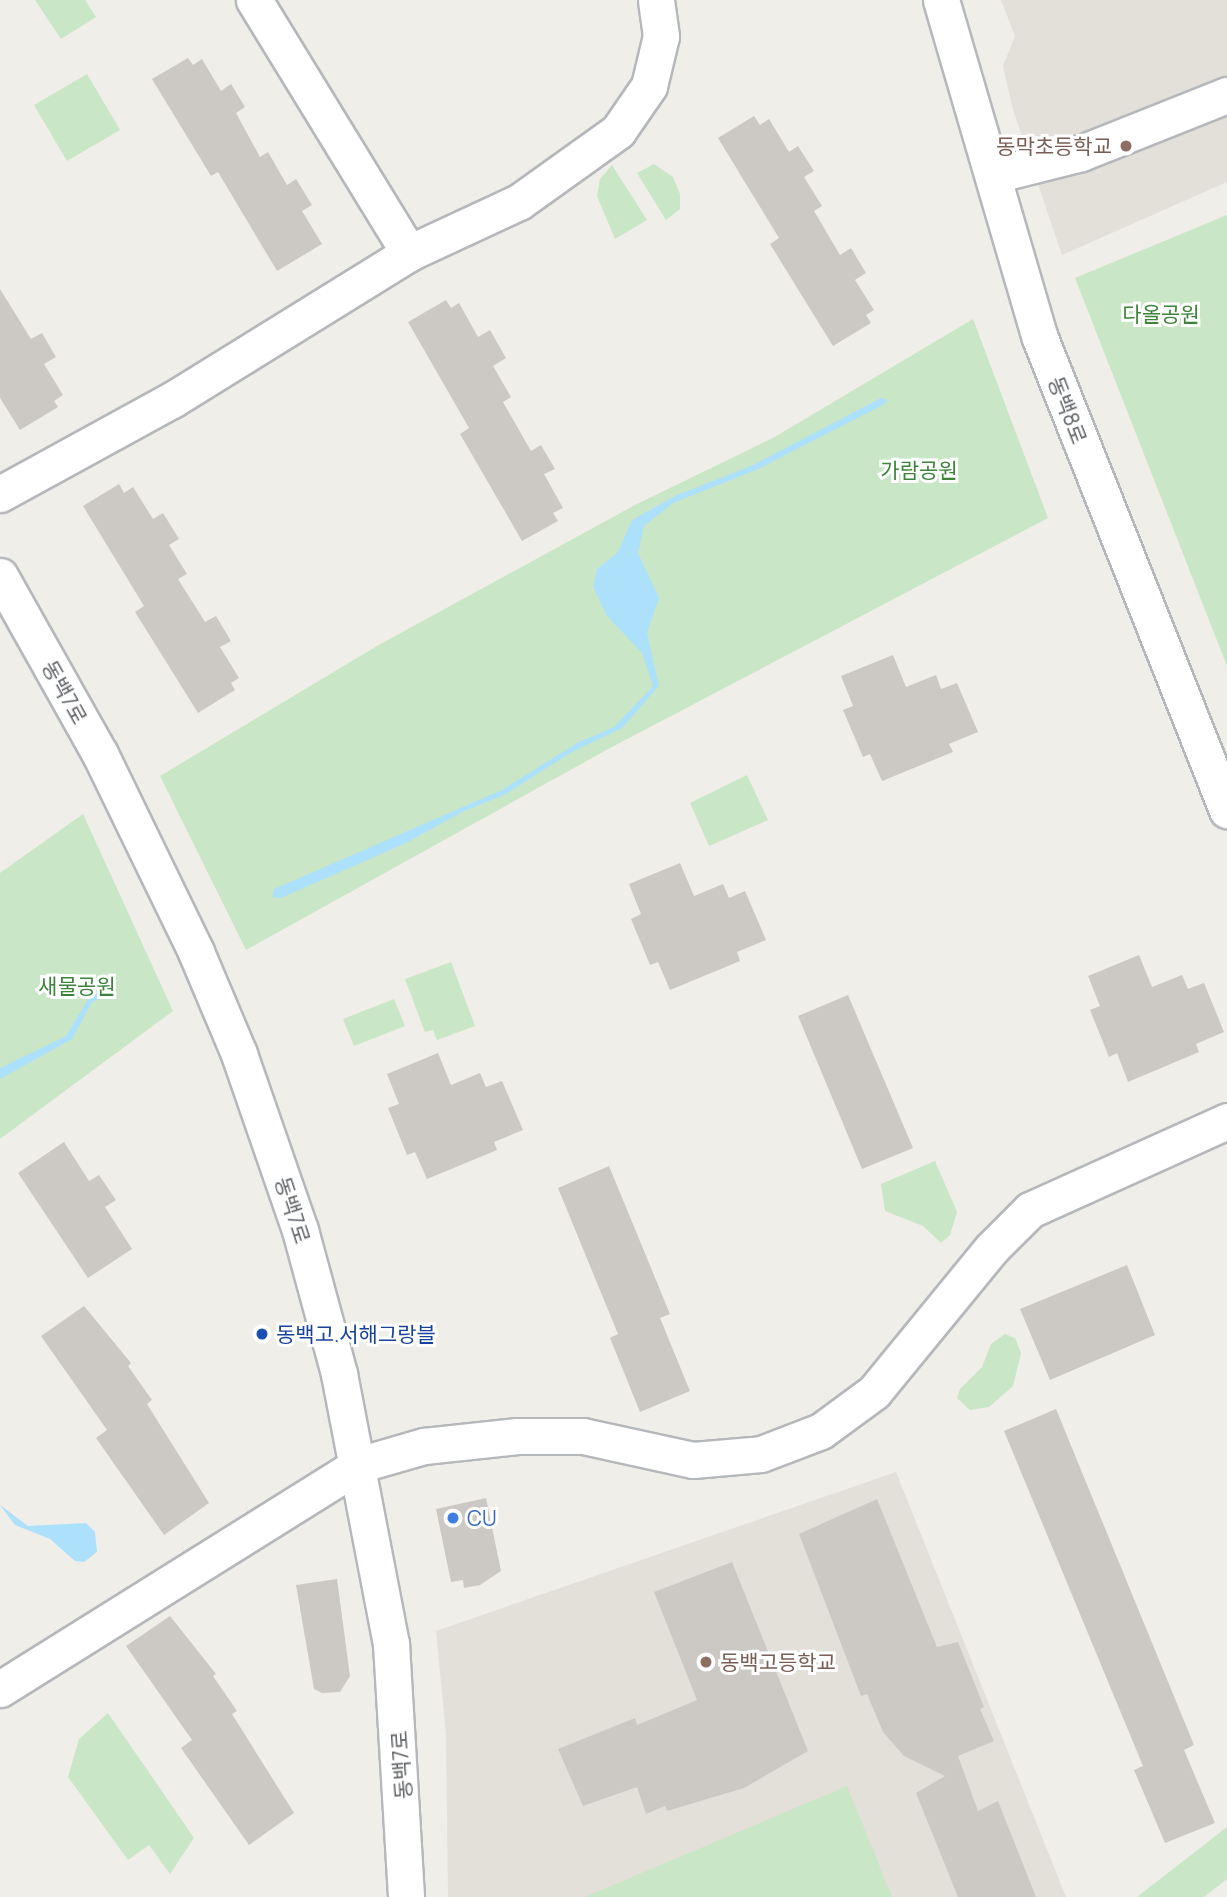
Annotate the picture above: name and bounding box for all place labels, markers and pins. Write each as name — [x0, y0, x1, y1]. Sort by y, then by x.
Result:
place label: 동막초등학교 — [996, 133, 1112, 159]
marker: 동막초등학교 — [1118, 138, 1134, 154]
place label: 동백고.서해그랑블 — [276, 1321, 436, 1347]
marker: 동백고.서해그랑블 — [254, 1326, 270, 1342]
place label: CU — [467, 1505, 497, 1531]
marker: CU — [445, 1510, 461, 1526]
place label: 동백고등학교 — [720, 1649, 836, 1675]
marker: 동백고등학교 — [698, 1654, 714, 1670]

